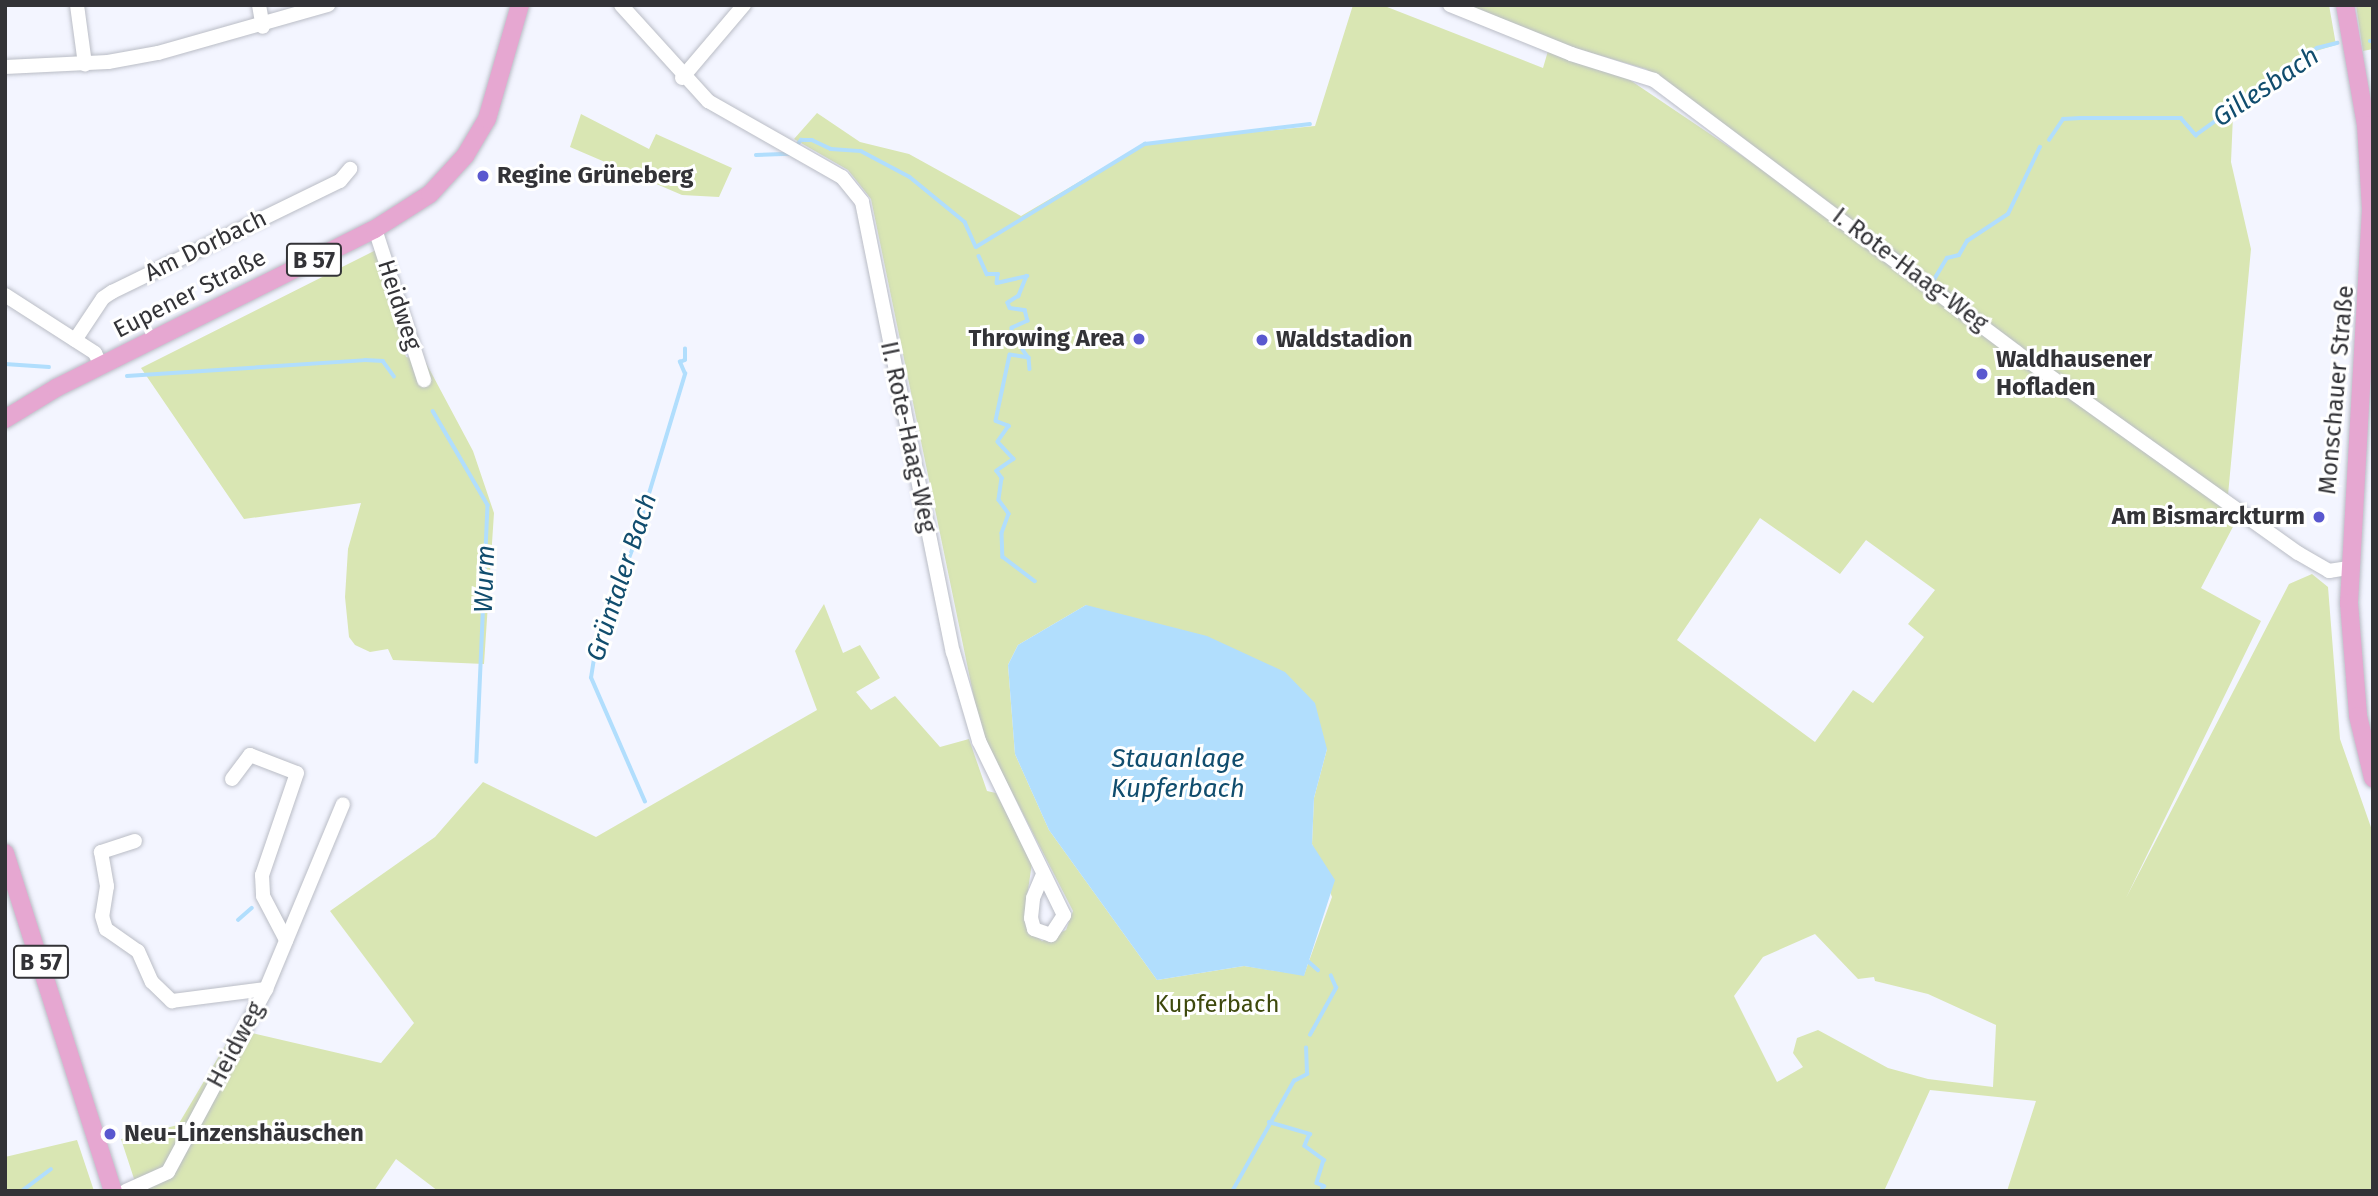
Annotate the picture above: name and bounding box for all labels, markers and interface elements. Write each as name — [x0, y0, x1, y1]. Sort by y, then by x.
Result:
water label: Gillesbach — [2207, 40, 2325, 134]
place label: Regine Grüneberg — [497, 162, 694, 190]
marker: Regine Grüneberg — [475, 168, 491, 184]
street label: I. Rote-Haag-Weg — [1826, 202, 1994, 338]
street label: Am Dorbach — [140, 204, 272, 288]
road number: B 57 — [284, 241, 344, 280]
street label: Eupener Straße — [109, 243, 271, 345]
street label: Heidweg — [371, 256, 427, 354]
street label: Monschauer Straße — [2314, 284, 2360, 496]
place label: Throwing Area — [969, 325, 1125, 353]
place label: Waldstadion — [1276, 326, 1413, 354]
marker: Throwing Area — [1131, 331, 1147, 347]
marker: Waldstadion — [1254, 332, 1270, 348]
street label: II. Rote-Haag-Weg — [874, 339, 942, 535]
place label: Waldhausener Hofladen — [1996, 346, 2152, 402]
marker: Waldhausener Hofladen — [1974, 366, 1990, 382]
water label: Grüntaler Bach — [580, 489, 664, 665]
place label: Am Bismarckturm — [2112, 503, 2305, 531]
marker: Am Bismarckturm — [2311, 509, 2327, 525]
water label: Wurm — [468, 544, 502, 614]
water label: Stauanlage Kupferbach — [1111, 743, 1245, 804]
road number: B 57 — [11, 942, 71, 981]
park label: Kupferbach — [1155, 991, 1279, 1019]
street label: Heidweg — [201, 997, 271, 1093]
place label: Neu-Linzenshäuschen — [124, 1120, 364, 1148]
marker: Neu-Linzenshäuschen — [102, 1126, 118, 1142]

